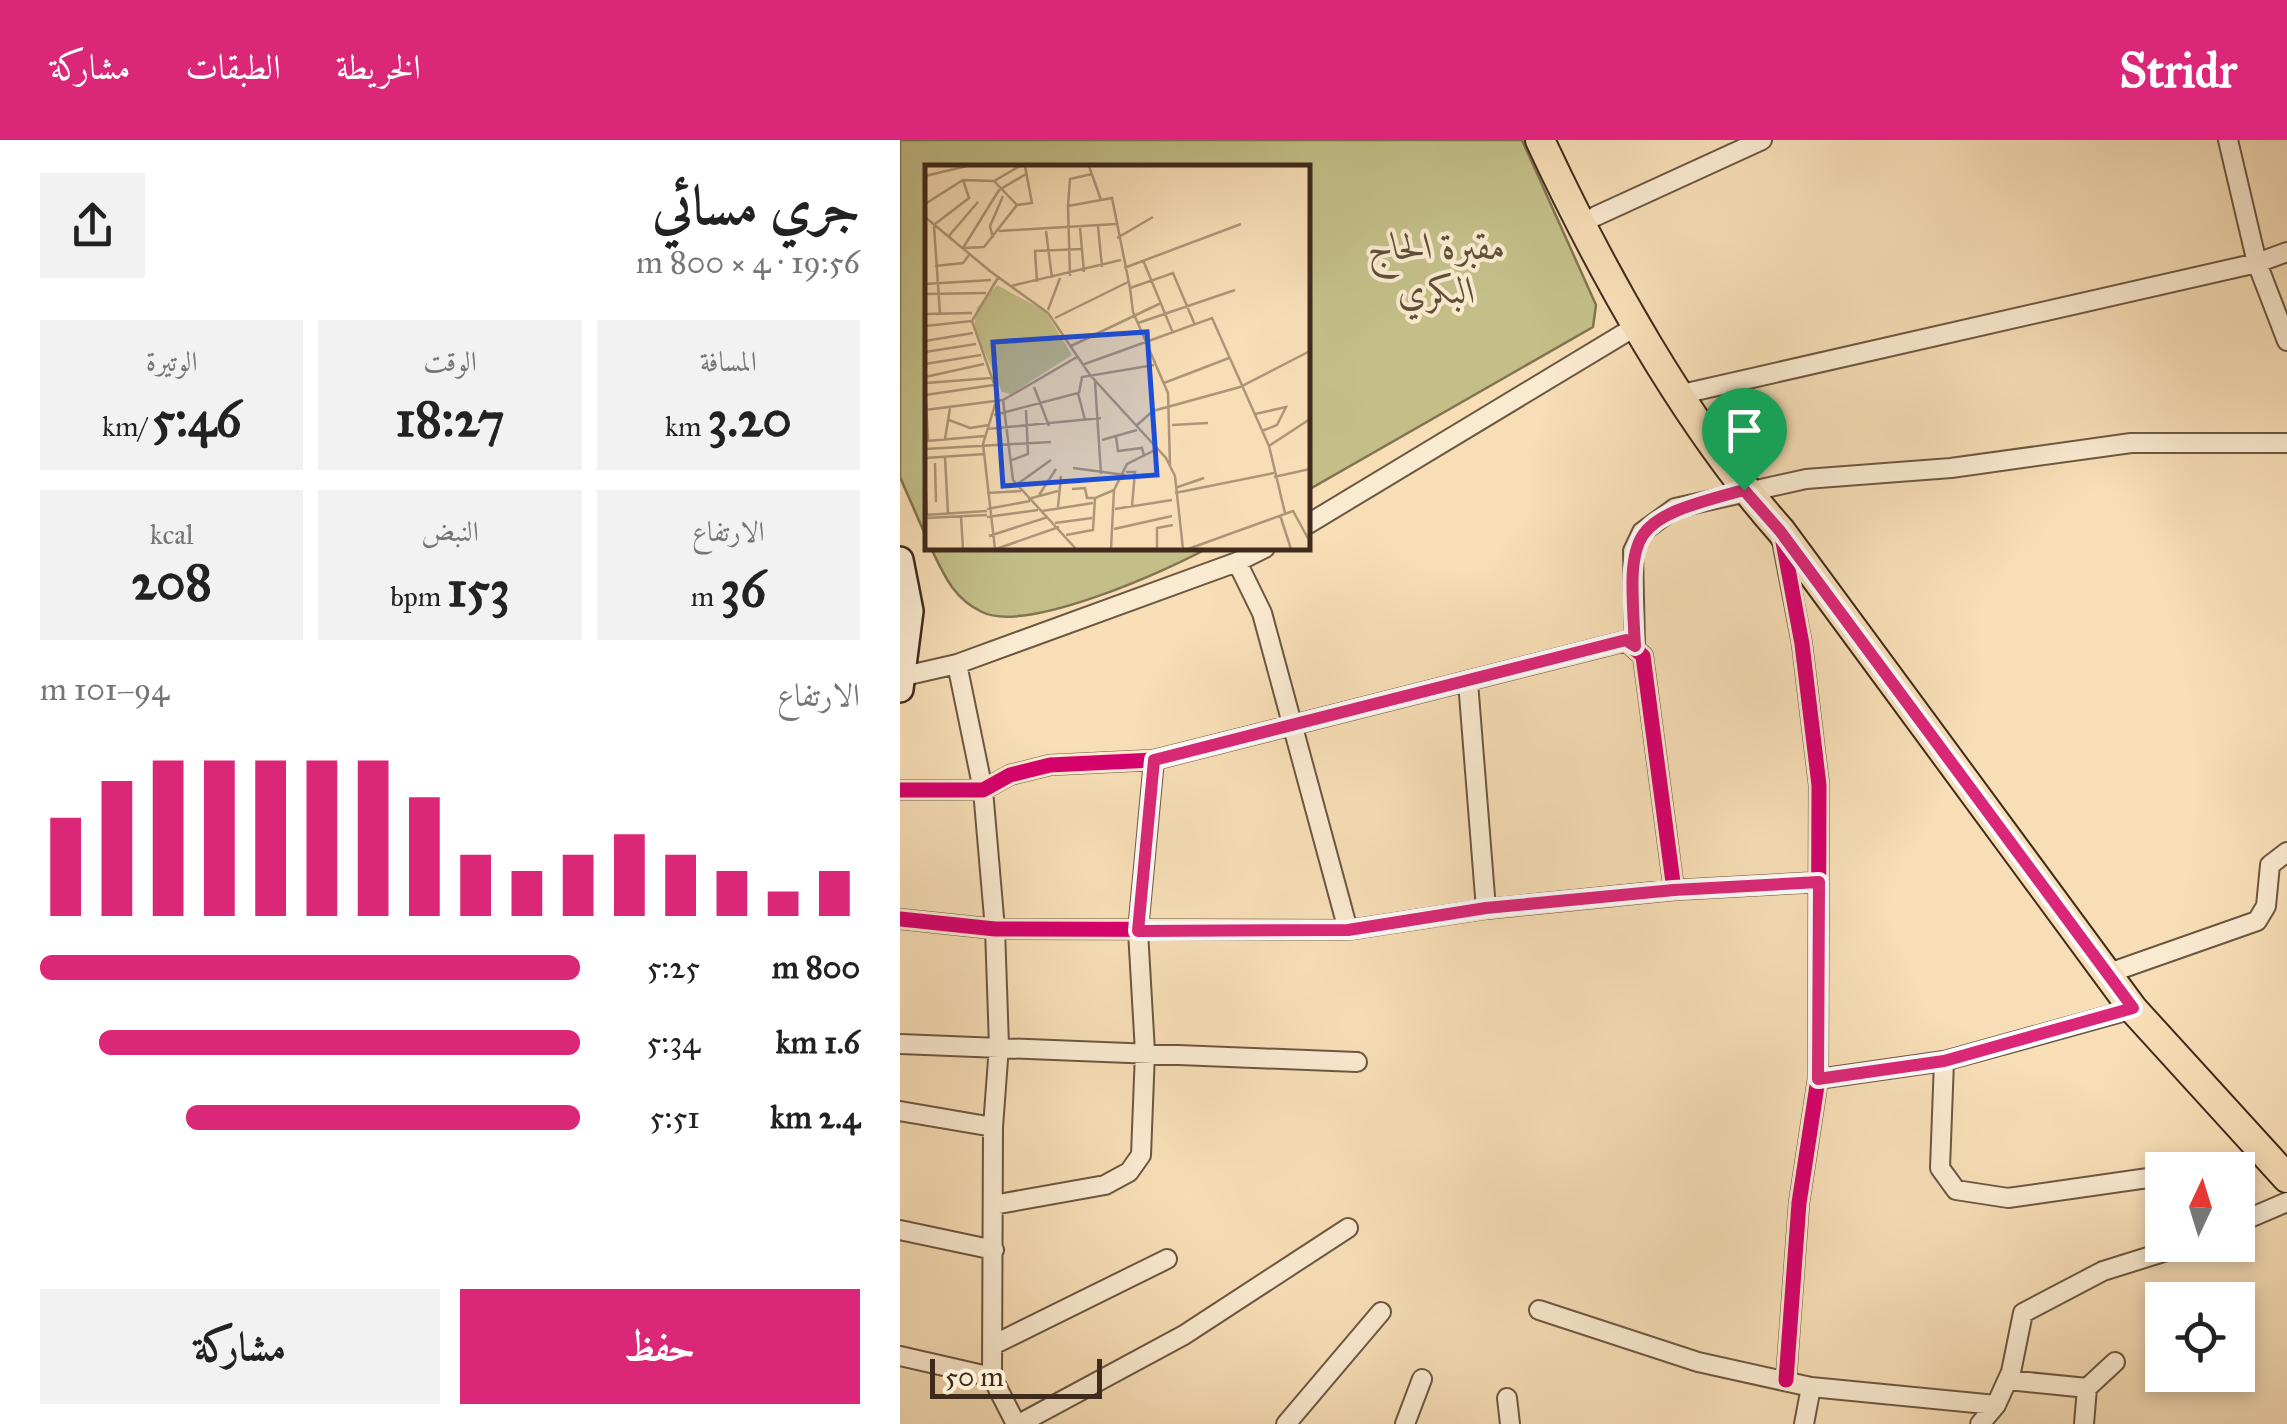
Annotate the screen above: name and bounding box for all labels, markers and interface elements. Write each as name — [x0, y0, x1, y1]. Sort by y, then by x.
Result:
text: Stridr — [2119, 41, 2237, 100]
text: مشاركة — [50, 46, 131, 89]
text: الطبقات — [186, 46, 281, 89]
text: الخريطة — [336, 46, 421, 89]
inset map — [925, 165, 1310, 550]
text: جري مسائي — [652, 172, 860, 239]
button: share — [40, 173, 145, 278]
park label: مقبرة الحاج البكري — [1368, 223, 1506, 321]
text: 19:56 · 4 × 800 m — [636, 243, 860, 282]
text: الوتيرة — [146, 344, 198, 379]
text: الوقت — [423, 344, 477, 379]
text: المسافة — [700, 344, 757, 379]
pin — [1702, 388, 1787, 491]
text: 5:46 — [152, 389, 241, 450]
text: 18:27 — [396, 389, 504, 450]
text: 3.20 — [708, 389, 792, 450]
icon: arrive — [1717, 403, 1772, 458]
text: /km — [102, 409, 152, 444]
text: km — [665, 409, 708, 444]
text: النبض — [421, 514, 479, 549]
text: الارتفاع — [692, 514, 765, 549]
text: kcal — [150, 517, 194, 552]
text: 208 — [131, 552, 212, 613]
text: 153 — [447, 559, 510, 620]
text: 36 — [720, 559, 766, 620]
text: bpm — [390, 579, 447, 614]
text: m — [691, 579, 720, 614]
text: 94–101 m — [40, 670, 169, 709]
text: الارتفاع — [777, 676, 860, 715]
text: 5:25 — [647, 948, 700, 987]
text: 800 m — [772, 948, 860, 987]
text: 5:34 — [646, 1023, 700, 1062]
text: 1.6 km — [776, 1023, 860, 1062]
text: 5:51 — [650, 1098, 700, 1137]
text: 2.4 km — [770, 1098, 860, 1137]
north arrow — [2145, 1152, 2255, 1262]
map controls — [2145, 1152, 2255, 1392]
button: locate — [2145, 1282, 2255, 1392]
button: مشاركة — [40, 1289, 440, 1404]
button: حفظ — [460, 1289, 860, 1404]
scale bar — [930, 1354, 1102, 1398]
text: 50 m — [945, 1359, 1004, 1394]

